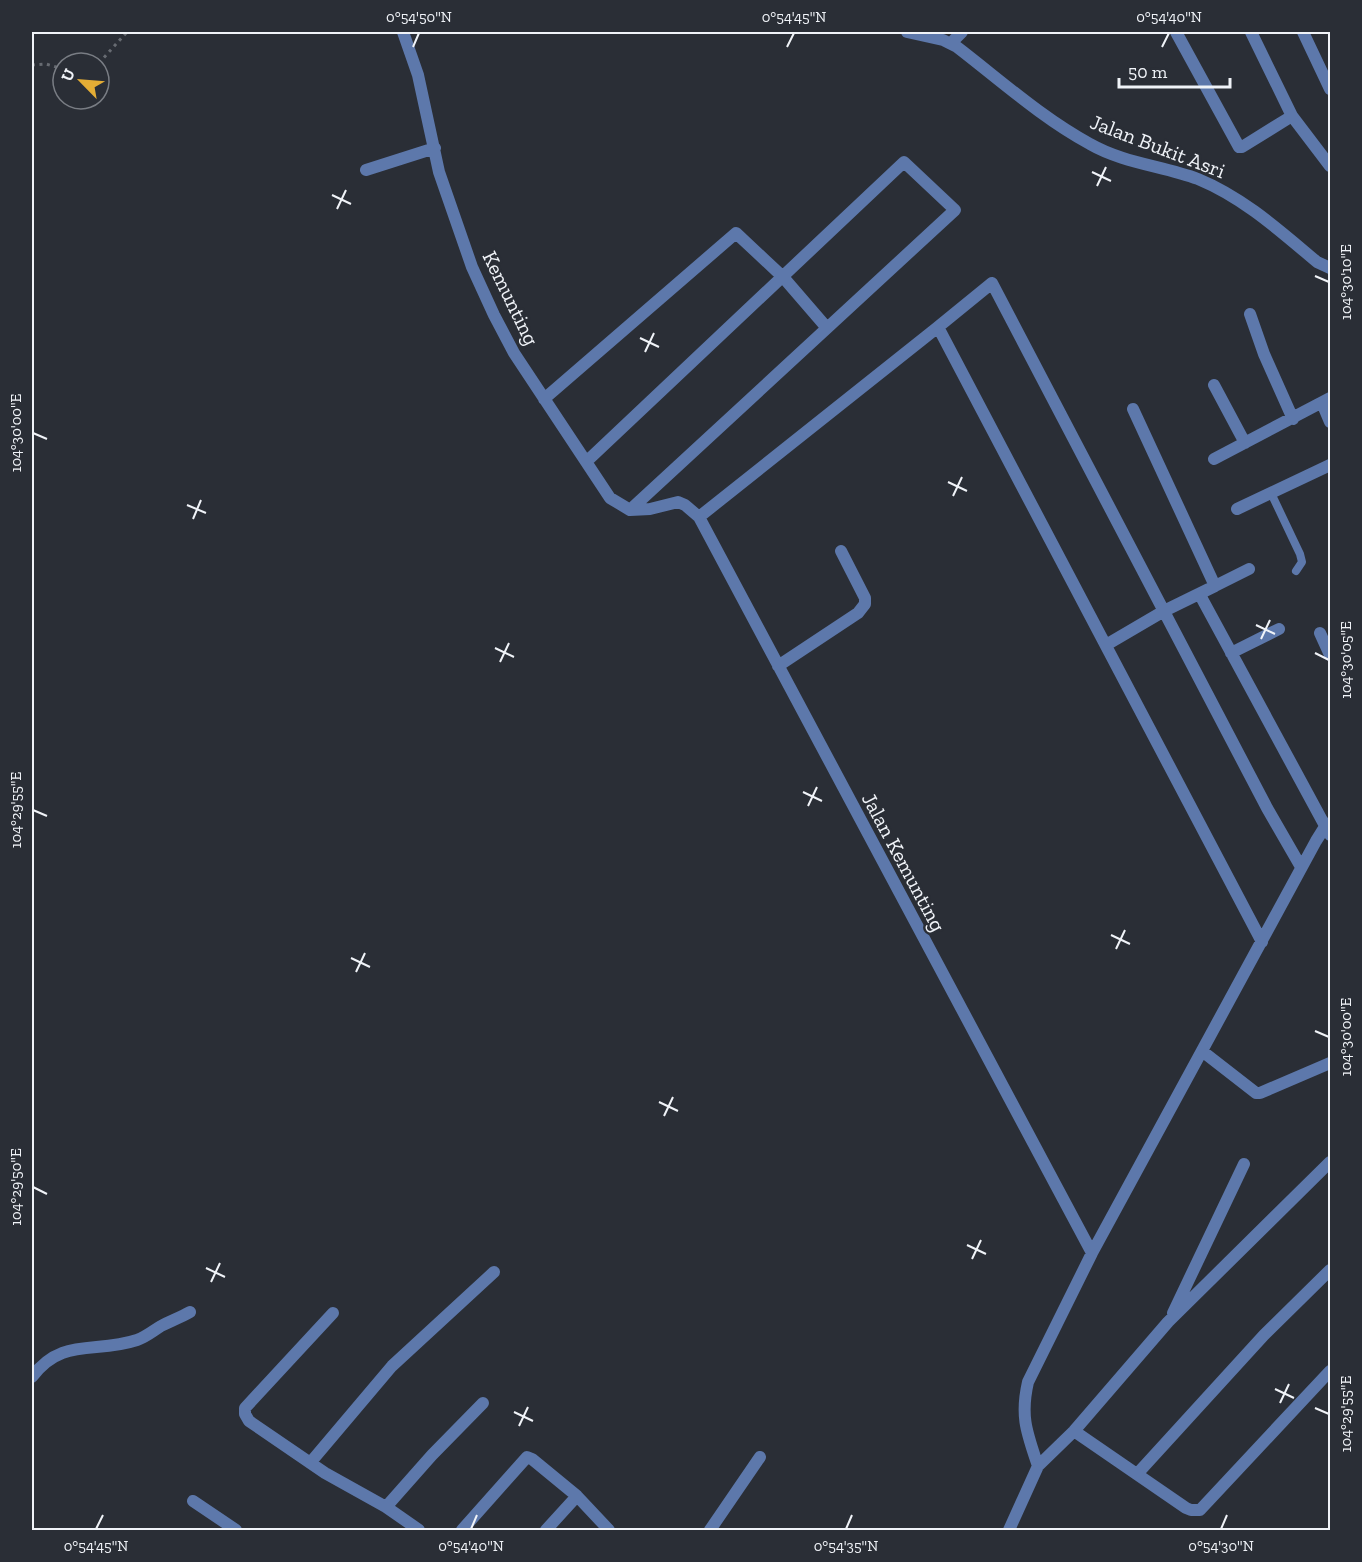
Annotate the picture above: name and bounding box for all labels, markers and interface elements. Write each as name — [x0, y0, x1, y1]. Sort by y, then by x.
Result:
text: 0°54'50"N — [386, 8, 452, 26]
text: 0°54'45"N — [762, 8, 826, 26]
text: 0°54'40"N — [1136, 8, 1202, 26]
north arrow — [51, 51, 111, 111]
scale bar — [1119, 51, 1230, 89]
text: 50 m — [1128, 61, 1168, 83]
text: U — [57, 65, 79, 84]
street label: Jalan Bukit Asri — [1087, 109, 1229, 183]
text: 104°30'10"E — [1337, 244, 1355, 320]
street label: Kemunting — [477, 247, 545, 350]
text: 104°30'00"E — [7, 394, 25, 472]
text: 104°30'05"E — [1337, 621, 1355, 699]
text: 104°29'55"E — [7, 772, 25, 848]
street label: Jalan Kemunting — [857, 788, 951, 936]
text: 104°30'00"E — [1337, 998, 1355, 1076]
text: 104°29'50"E — [7, 1148, 25, 1226]
text: 104°29'55"E — [1337, 1376, 1355, 1452]
text: 0°54'45"N — [64, 1537, 128, 1555]
text: 0°54'40"N — [438, 1537, 504, 1555]
text: 0°54'35"N — [814, 1537, 878, 1555]
text: 0°54'30"N — [1188, 1537, 1254, 1555]

